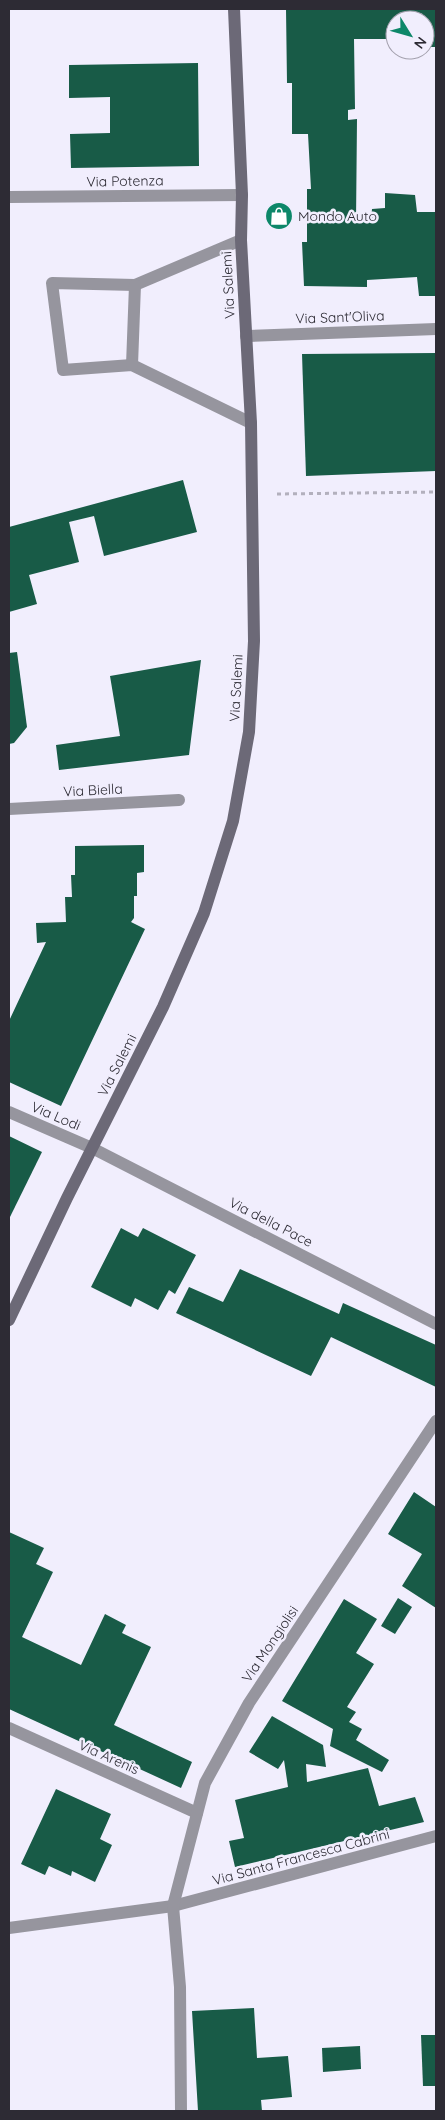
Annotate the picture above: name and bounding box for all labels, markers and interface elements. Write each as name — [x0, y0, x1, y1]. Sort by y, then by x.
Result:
north arrow — [385, 10, 435, 60]
text: N — [410, 33, 431, 52]
street label: Via Potenza — [86, 171, 164, 191]
shop icon: Mondo Auto — [264, 201, 294, 231]
place label: Mondo Auto — [298, 207, 377, 225]
street label: Via Salemi — [217, 251, 239, 319]
street label: Via Sant'Oliva — [295, 306, 385, 328]
street label: Via Salemi — [225, 654, 247, 722]
street label: Via Biella — [63, 779, 123, 801]
street label: Via Salemi — [94, 1031, 140, 1099]
street label: Via Lodi — [29, 1098, 83, 1134]
street label: Via della Pace — [226, 1193, 316, 1251]
street label: Via Mongiolisi — [238, 1602, 302, 1686]
street label: Via Arenis — [76, 1736, 142, 1778]
street label: Via Santa Francesca Cabrini — [210, 1825, 392, 1889]

